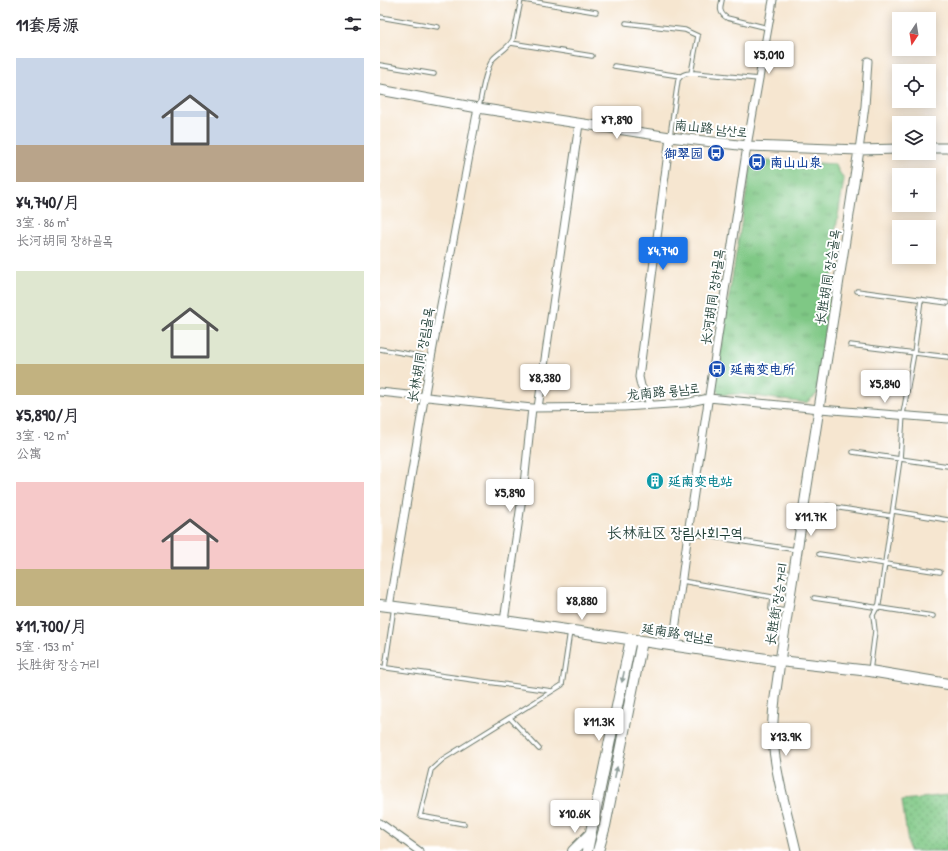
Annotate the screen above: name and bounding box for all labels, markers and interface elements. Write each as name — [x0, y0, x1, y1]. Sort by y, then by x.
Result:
north arrow — [892, 12, 936, 56]
map controls — [892, 12, 936, 264]
text: 11套房源 — [16, 13, 79, 36]
icon: filters — [342, 13, 364, 35]
pin: ¥5,010 — [736, 41, 802, 75]
text: ¥5,010 — [754, 45, 784, 63]
button: locate — [892, 64, 936, 108]
icon: home — [154, 84, 226, 156]
pin: ¥7,890 — [584, 106, 650, 140]
text: ¥7,890 — [601, 110, 633, 128]
street label: 南山路 남산로 — [674, 115, 748, 141]
button: layers — [892, 116, 936, 160]
bus stop icon: 御翠园 — [706, 143, 726, 163]
place label: 御翠园 — [664, 144, 703, 162]
bus stop icon: 南山山泉 — [747, 152, 767, 172]
place label: 南山山泉 — [770, 153, 822, 171]
button: + — [892, 168, 936, 212]
text: ¥4,740/月 — [16, 190, 80, 213]
text: 3室 · 86 m² — [16, 213, 69, 231]
button: − — [892, 220, 936, 264]
street label: 长胜胡同 장승골목 — [811, 228, 843, 326]
text: 长河胡同 장하골목 — [16, 231, 113, 249]
pin: ¥4,740 — [630, 237, 696, 271]
text: ¥4,740 — [648, 241, 678, 259]
street label: 长河胡同 장하골목 — [696, 248, 728, 346]
icon: home — [154, 297, 226, 369]
street label: 长林胡同 장림골목 — [403, 306, 437, 404]
bus stop icon: 延南变电所 — [707, 359, 727, 379]
place label: 延南变电所 — [730, 360, 795, 378]
pin: ¥8,380 — [512, 364, 578, 398]
text: ¥8,380 — [529, 368, 561, 386]
pin: ¥5,840 — [852, 370, 918, 404]
text: ¥5,840 — [870, 374, 900, 392]
street label: 龙南路 룡남로 — [626, 378, 700, 404]
text: ¥5,890/月 — [16, 403, 80, 426]
text: 3室 · 92 m² — [16, 426, 69, 444]
text: 公寓 — [16, 444, 42, 462]
building icon: 延南变电站 — [645, 471, 665, 491]
place label: 延南变电站 — [668, 472, 733, 490]
pin: ¥5,890 — [477, 479, 543, 513]
text: ¥5,890 — [495, 483, 525, 501]
pin: ¥11.7K — [778, 503, 844, 537]
text: ¥11.7K — [795, 507, 827, 525]
icon: home — [154, 508, 226, 580]
district label: 长林社区 장림사회구역 — [607, 522, 743, 543]
street label: 长胜街 장승거리 — [761, 561, 791, 647]
pin: ¥8,880 — [549, 587, 615, 621]
text: ¥8,880 — [566, 591, 598, 609]
text: ¥11,700/月 — [16, 614, 88, 637]
street label: 延南路 연남로 — [640, 618, 716, 648]
text: 5室 · 153 m² — [16, 637, 74, 655]
text: 长胜街 장승거리 — [16, 655, 100, 673]
one-way arrow — [620, 671, 626, 684]
pin: ¥11.3K — [566, 708, 632, 742]
text: ¥11.3K — [584, 712, 614, 730]
pin: ¥13.9K — [753, 723, 819, 757]
text: ¥13.9K — [771, 727, 801, 745]
one-way arrow — [613, 766, 619, 778]
pin: ¥10.6K — [542, 800, 608, 834]
text: ¥10.6K — [559, 804, 591, 822]

